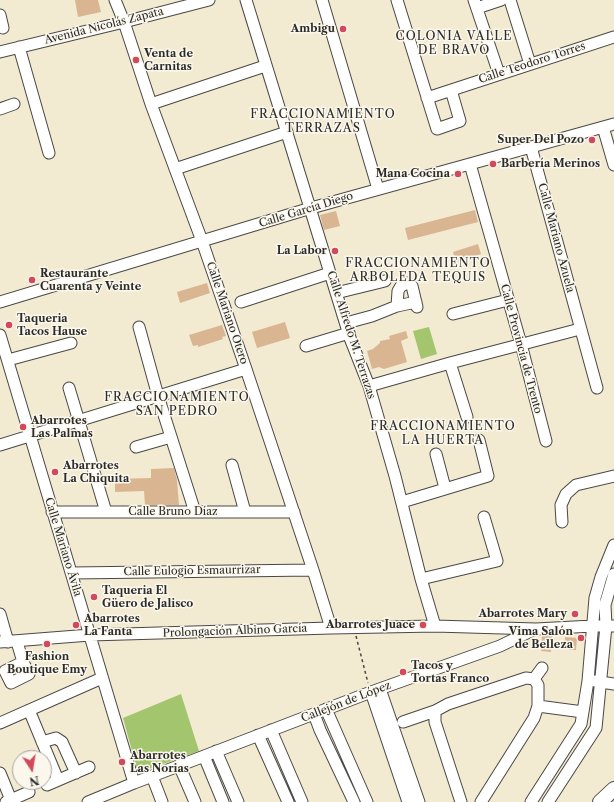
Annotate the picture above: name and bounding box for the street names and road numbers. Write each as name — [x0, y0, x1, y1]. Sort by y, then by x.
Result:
street label: Avenida Nicolás Zapata — [43, 5, 165, 47]
street label: Calle Teodoro Torres — [477, 39, 587, 87]
street label: Calle Mariano Azuela — [535, 182, 577, 294]
street label: Calle García Diego — [257, 189, 355, 231]
street label: Calle Mariano Otero — [203, 260, 251, 366]
street label: Calle Alfredo M. Terrazas — [324, 269, 378, 401]
street label: Calle Provincia de Trento — [497, 283, 545, 415]
street label: Calle Mariano Ávila — [42, 496, 84, 598]
street label: Calle Bruno Díaz — [128, 505, 218, 519]
street label: Calle Eulogio Esmaurrizar — [123, 563, 261, 579]
street label: Prolongación Albino García — [162, 622, 308, 640]
street label: Callejón de López — [299, 679, 393, 725]

